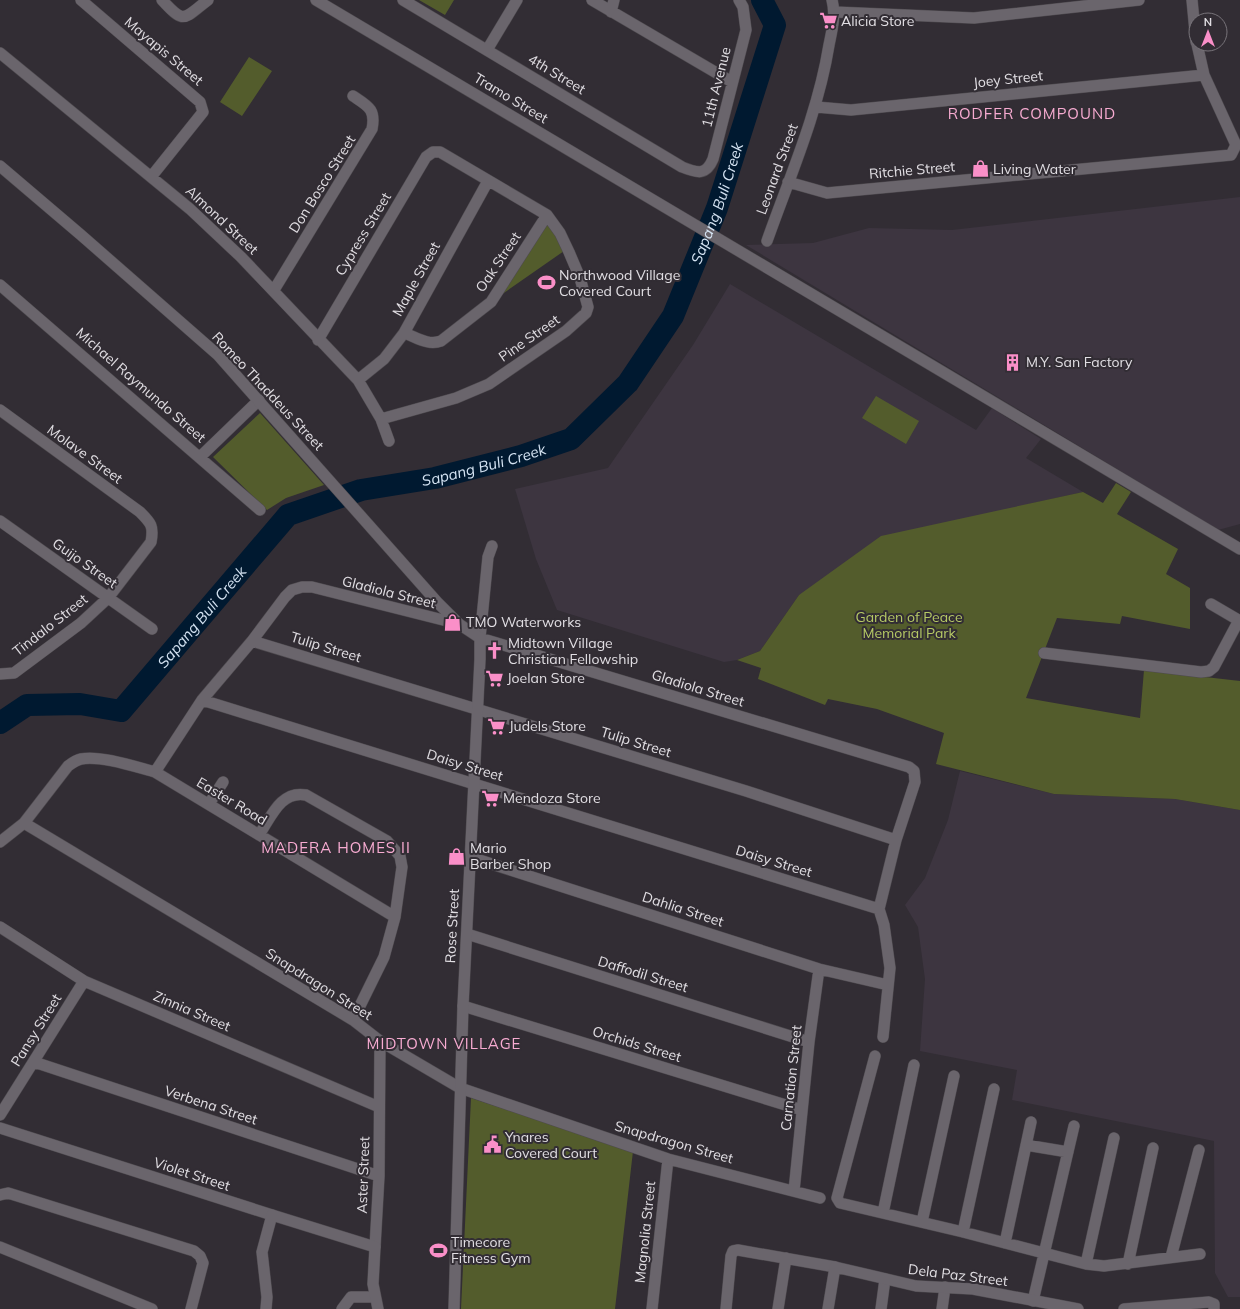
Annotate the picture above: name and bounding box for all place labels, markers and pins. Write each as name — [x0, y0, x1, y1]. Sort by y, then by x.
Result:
supermarket icon: Alicia Store — [818, 11, 838, 31]
place label: Alicia Store — [841, 12, 914, 30]
shop icon: Living Water — [970, 159, 990, 179]
place label: Living Water — [993, 160, 1077, 178]
place label: Northwood Village Covered Court — [559, 266, 680, 300]
sports icon: Northwood Village Covered Court — [536, 273, 556, 293]
building icon: M.Y. San Factory — [1003, 352, 1023, 372]
place label: M.Y. San Factory — [1026, 353, 1133, 371]
shop icon: TMO Waterworks — [443, 612, 463, 632]
place label: TMO Waterworks — [466, 613, 581, 631]
place label: Midtown Village Christian Fellowship — [508, 634, 638, 668]
church icon: Midtown Village Christian Fellowship — [485, 641, 505, 661]
supermarket icon: Joelan Store — [484, 668, 504, 688]
place label: Joelan Store — [507, 669, 585, 687]
supermarket icon: Judels Store — [486, 716, 506, 736]
place label: Judels Store — [509, 717, 586, 735]
supermarket icon: Mendoza Store — [480, 788, 500, 808]
place label: Mendoza Store — [503, 789, 601, 807]
place label: Mario Barber Shop — [470, 839, 551, 873]
shop icon: Mario Barber Shop — [447, 846, 467, 866]
place label: Ynares Covered Court — [504, 1128, 597, 1162]
public building icon: Ynares Covered Court — [482, 1135, 502, 1155]
place label: Timecore Fitness Gym — [451, 1233, 530, 1267]
sports icon: Timecore Fitness Gym — [428, 1240, 448, 1260]

